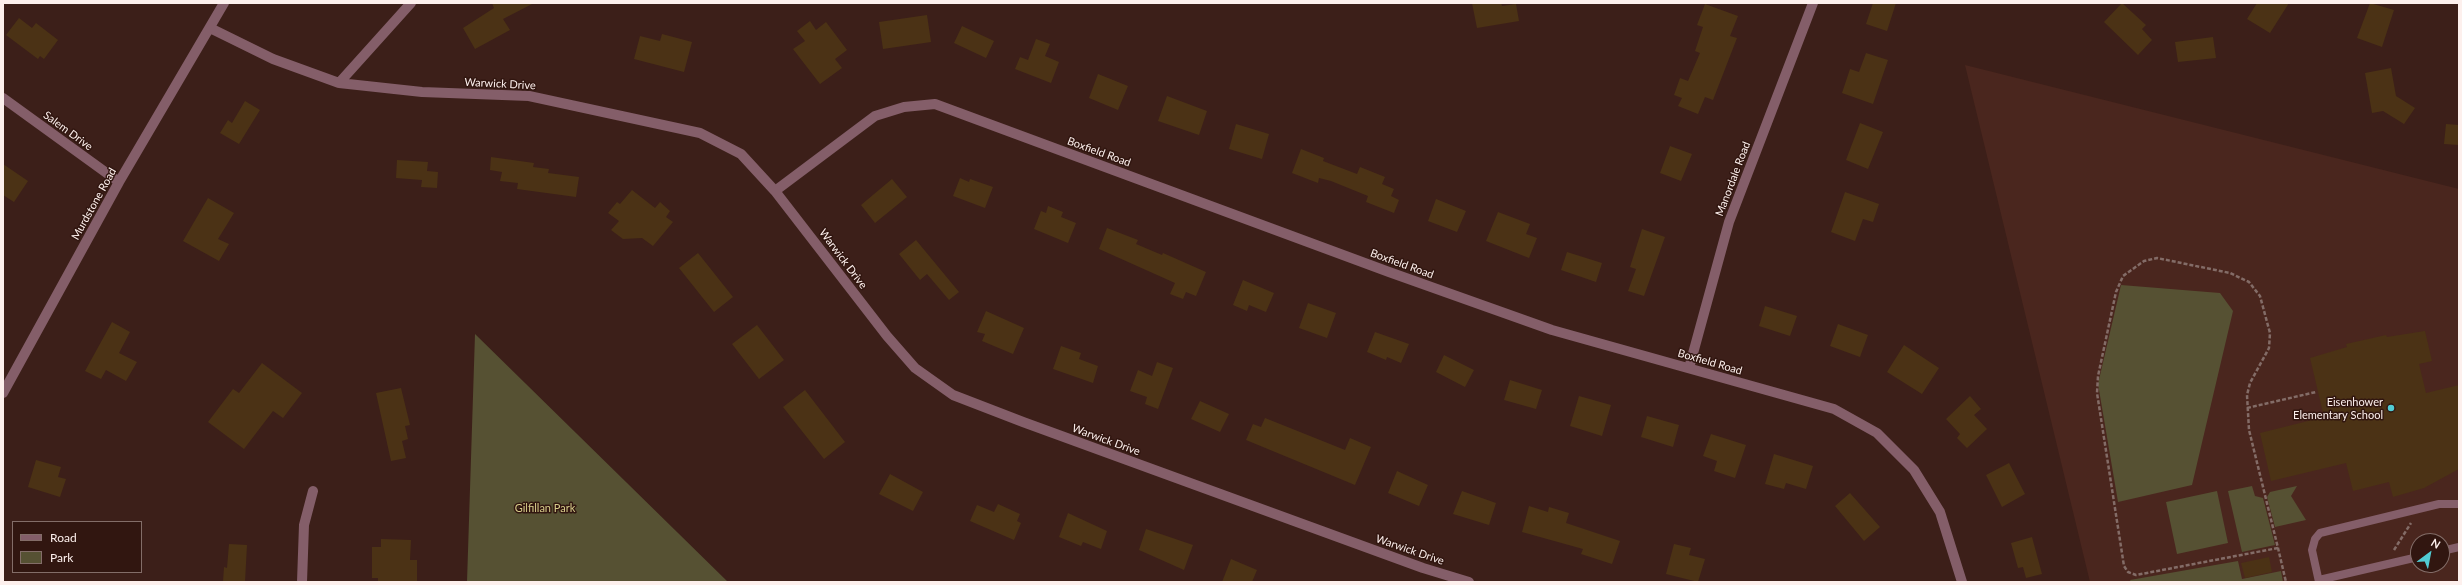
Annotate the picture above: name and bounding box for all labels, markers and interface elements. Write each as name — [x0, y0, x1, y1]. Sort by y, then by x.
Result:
street label: Warwick Drive — [464, 76, 536, 92]
street label: Salem Drive — [41, 109, 95, 153]
street label: Boxfield Road — [1065, 134, 1133, 170]
street label: Manordale Road — [1713, 140, 1753, 218]
street label: Murdstone Road — [69, 166, 119, 242]
street label: Warwick Drive — [816, 227, 870, 291]
street label: Boxfield Road — [1368, 246, 1436, 282]
street label: Boxfield Road — [1676, 346, 1744, 378]
place label: Eisenhower Elementary School — [2293, 395, 2383, 421]
marker: Eisenhower Elementary School — [2386, 403, 2396, 413]
street label: Warwick Drive — [1070, 422, 1142, 458]
park label: Gilfillan Park — [515, 501, 575, 515]
legend — [12, 521, 142, 573]
text: Road — [50, 530, 77, 545]
street label: Warwick Drive — [1374, 532, 1446, 568]
north arrow — [2410, 533, 2450, 573]
text: N — [2429, 535, 2443, 551]
text: Park — [50, 550, 73, 565]

